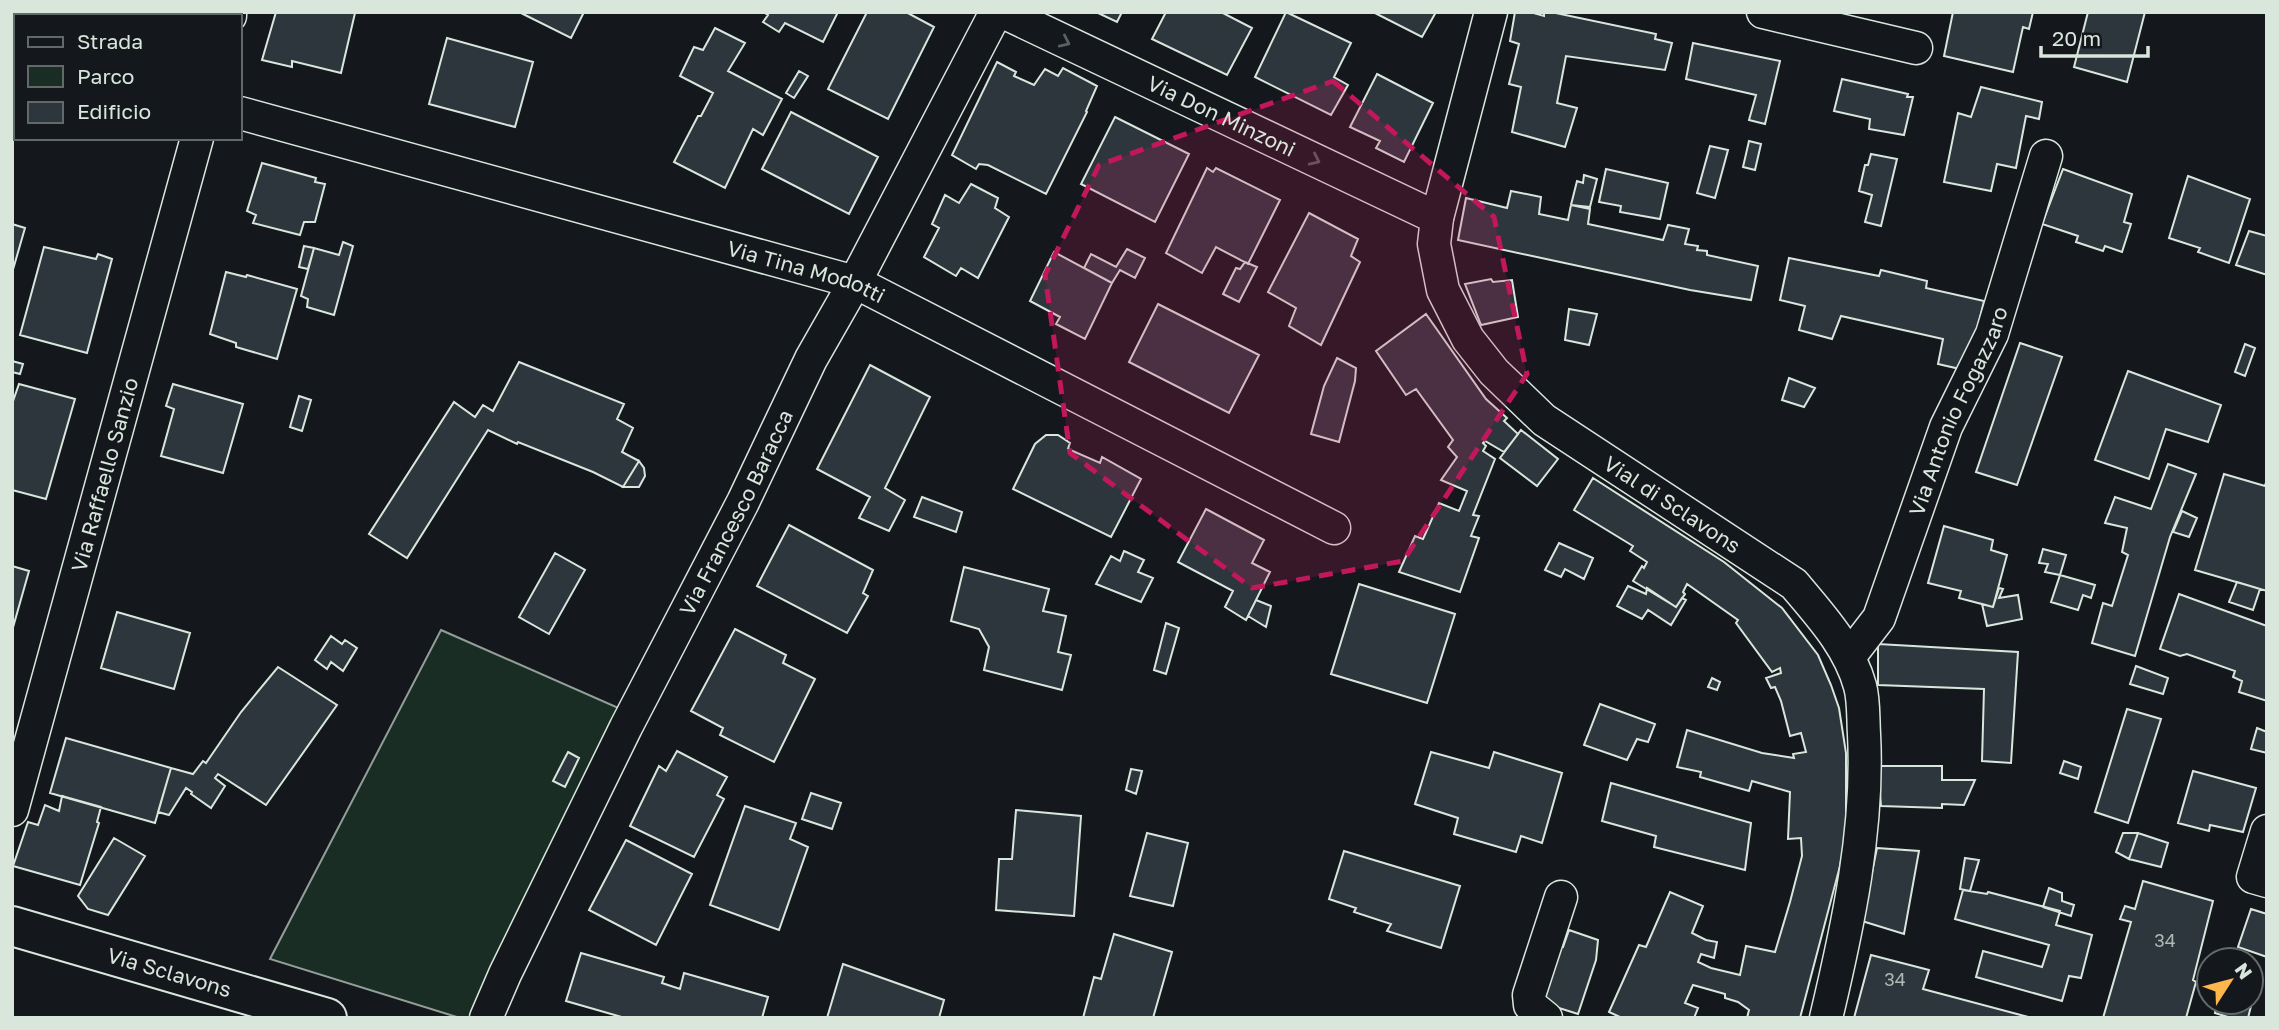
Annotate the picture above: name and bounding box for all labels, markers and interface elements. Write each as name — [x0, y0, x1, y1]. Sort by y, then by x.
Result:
legend — [14, 14, 242, 140]
scale bar — [2041, 14, 2148, 58]
text: 20 m — [2052, 25, 2101, 51]
text: Strada — [77, 28, 143, 54]
one-way arrow — [1058, 33, 1070, 47]
text: Parco — [77, 63, 134, 89]
street label: Via Don Minzoni — [1143, 70, 1300, 162]
text: Edificio — [77, 98, 151, 124]
one-way arrow — [1308, 152, 1320, 166]
street label: Via Tina Modotti — [724, 235, 890, 308]
street label: Via Antonio Fogazzaro — [1903, 303, 2013, 519]
street label: Via Raffaello Sanzio — [65, 374, 143, 574]
street label: Via Francesco Baracca — [673, 405, 798, 620]
street label: Vial di Sclavons — [1599, 450, 1746, 559]
house number: 34 — [2154, 929, 2176, 951]
street label: Via Sclavons — [104, 942, 234, 1002]
north arrow — [2195, 946, 2265, 1016]
text: N — [2231, 958, 2258, 983]
house number: 34 — [1884, 968, 1906, 990]

